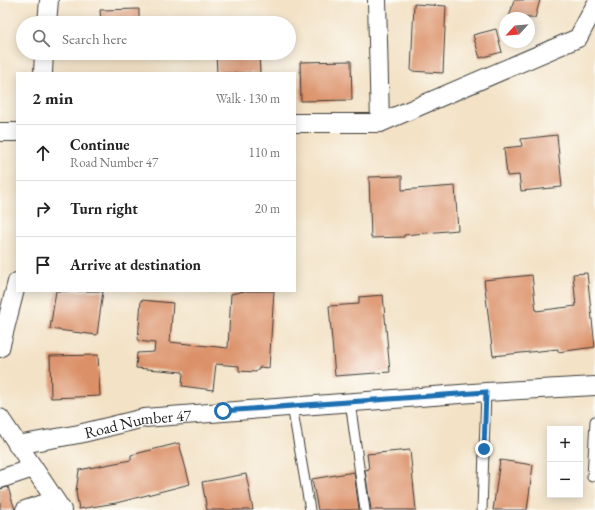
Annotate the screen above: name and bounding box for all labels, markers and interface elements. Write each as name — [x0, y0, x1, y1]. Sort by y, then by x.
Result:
north arrow — [499, 12, 535, 48]
search box — [16, 16, 296, 60]
icon: search — [30, 27, 52, 49]
text: Search here — [62, 29, 127, 48]
text: 2 min — [32, 87, 73, 109]
text: Walk · 130 m — [216, 90, 280, 107]
text: Continue — [70, 135, 130, 154]
icon: ahead — [32, 142, 54, 164]
text: 110 m — [249, 144, 280, 161]
text: Road Number 47 — [70, 154, 158, 171]
icon: right — [32, 198, 54, 220]
text: Turn right — [70, 199, 138, 218]
text: 20 m — [255, 200, 280, 217]
icon: arrive — [32, 254, 54, 276]
text: Arrive at destination — [70, 255, 201, 274]
route start — [214, 402, 232, 420]
street label: Road Number 47 — [82, 404, 192, 443]
map controls — [547, 426, 583, 498]
button: + — [547, 426, 583, 462]
route end — [475, 440, 493, 458]
button: − — [547, 462, 583, 498]

